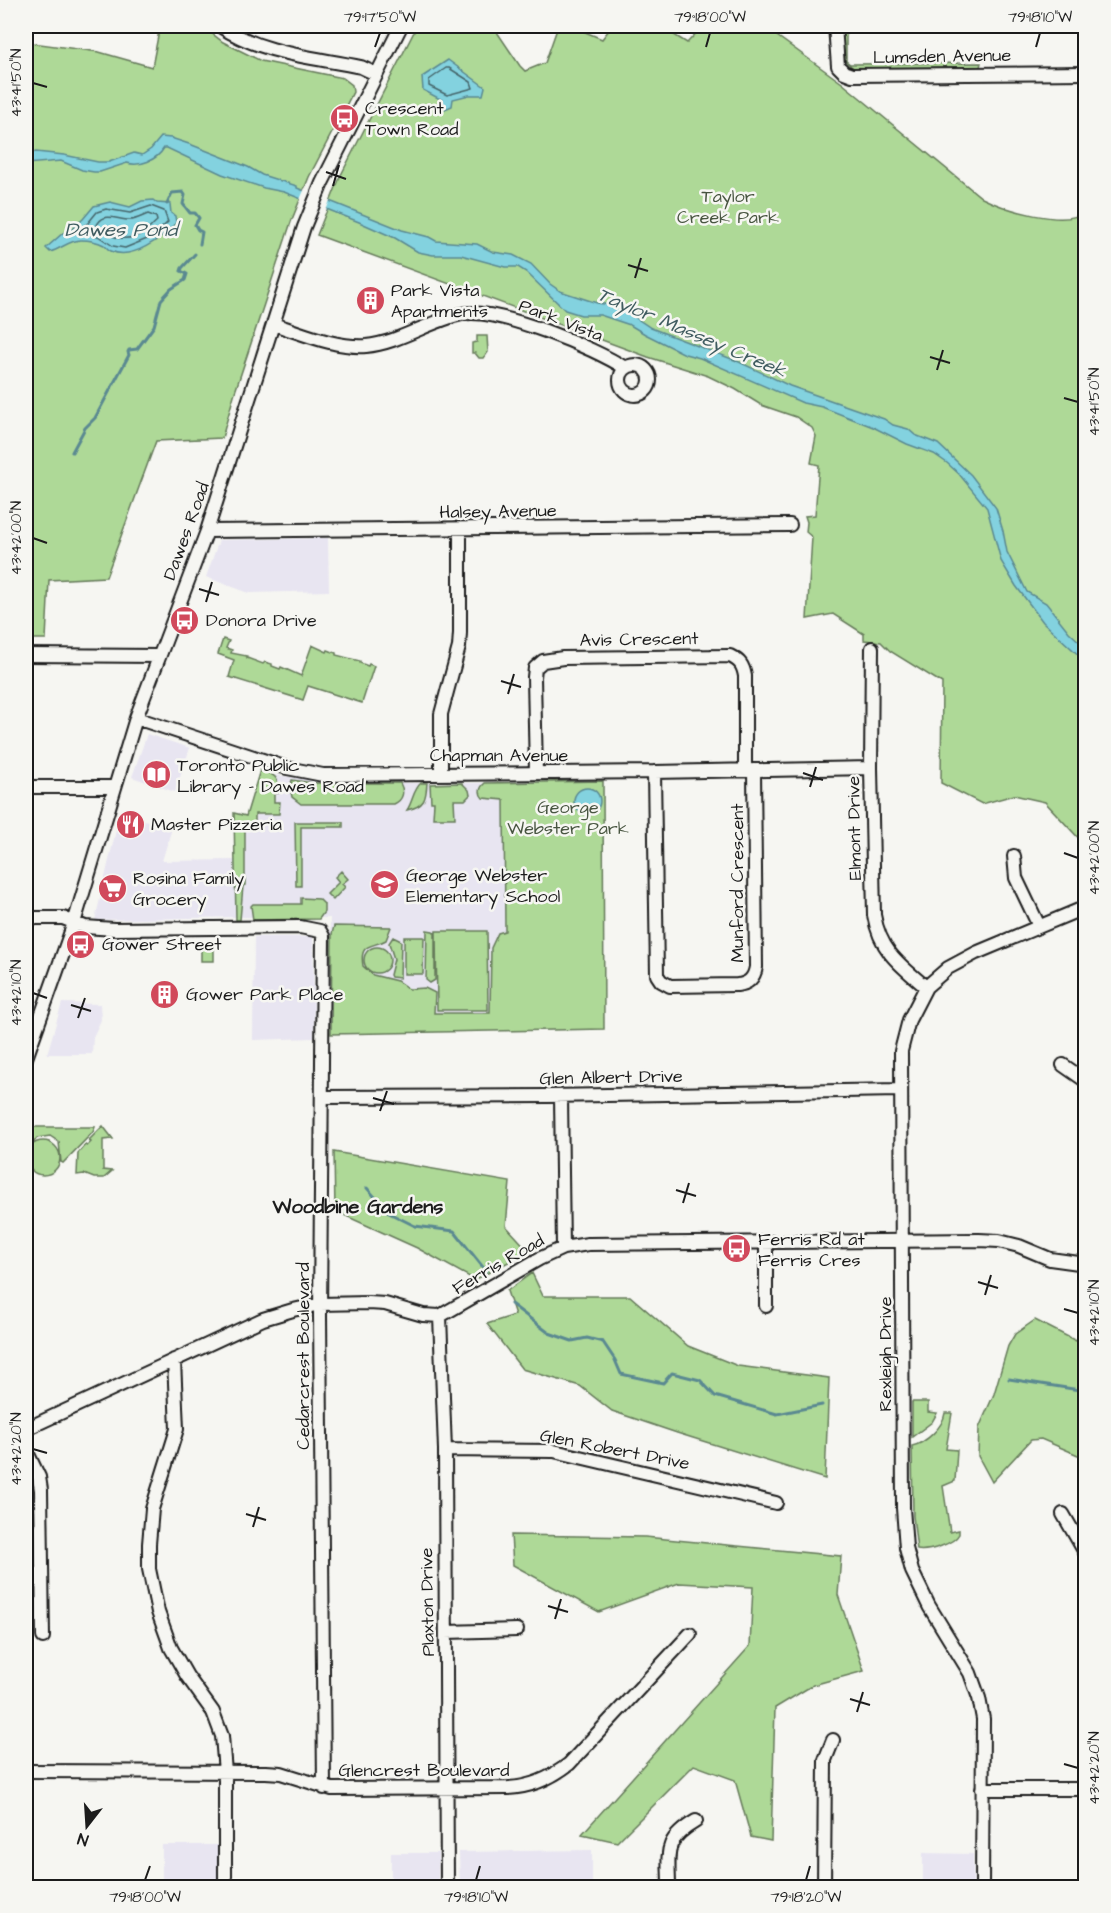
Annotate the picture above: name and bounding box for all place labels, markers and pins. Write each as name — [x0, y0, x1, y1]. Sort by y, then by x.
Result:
place label: Crescent Town Road — [365, 96, 458, 142]
bus stop icon: Crescent Town Road — [328, 102, 360, 134]
place label: Park Vista Apartments — [391, 278, 488, 324]
building icon: Park Vista Apartments — [354, 284, 386, 316]
bus stop icon: Donora Drive — [169, 604, 201, 636]
place label: Donora Drive — [206, 608, 317, 633]
place label: Toronto Public Library - Dawes Road — [177, 753, 364, 800]
library icon: Toronto Public Library - Dawes Road — [140, 759, 172, 791]
restaurant icon: Master Pizzeria — [114, 808, 146, 840]
place label: Master Pizzeria — [151, 812, 282, 837]
place label: George Webster Elementary School — [406, 863, 561, 910]
place label: Rosina Family Grocery — [133, 866, 244, 913]
school or university icon: George Webster Elementary School — [369, 869, 401, 901]
supermarket icon: Rosina Family Grocery — [96, 872, 128, 904]
bus stop icon: Gower Street — [65, 928, 97, 960]
place label: Gower Street — [102, 932, 222, 957]
building icon: Gower Park Place — [149, 978, 181, 1010]
place label: Gower Park Place — [186, 982, 344, 1007]
place label: Ferris Rd at Ferris Cres — [758, 1227, 865, 1273]
bus stop icon: Ferris Rd at Ferris Cres — [721, 1233, 753, 1265]

